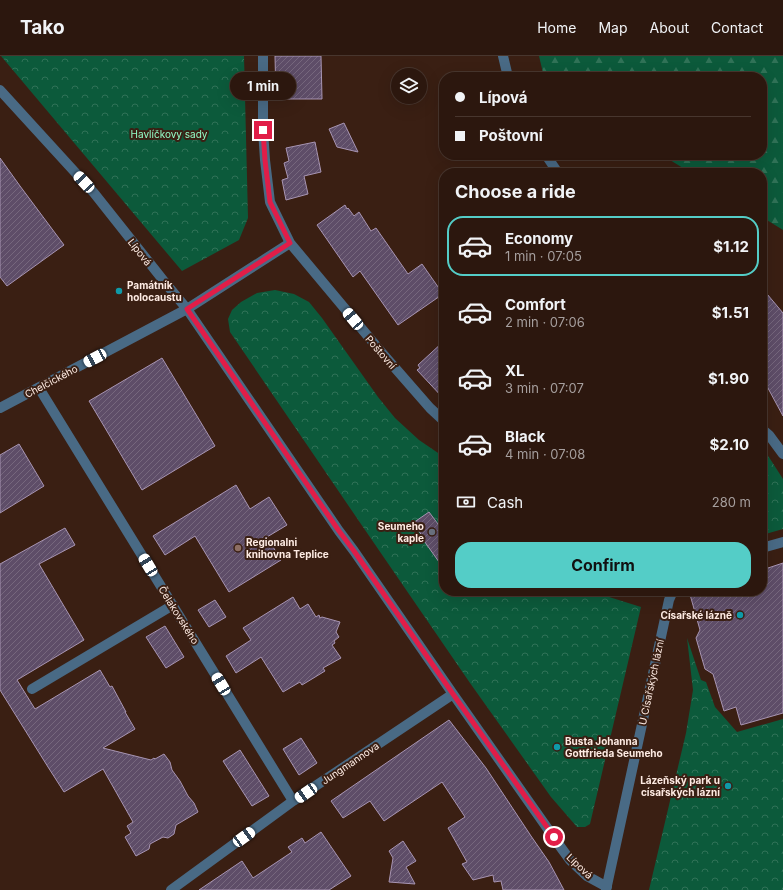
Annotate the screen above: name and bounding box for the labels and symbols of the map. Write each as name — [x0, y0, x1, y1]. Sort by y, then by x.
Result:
callout: 1 min — [230, 72, 296, 100]
route end — [254, 121, 272, 139]
park label: Havlíčkovy sady — [131, 128, 208, 140]
car — [71, 169, 97, 195]
street label: Lípová — [126, 236, 154, 268]
place label: Památník holocaustu — [127, 279, 182, 303]
marker: Památník holocaustu — [114, 286, 124, 296]
car — [341, 306, 365, 332]
street label: Poštovní — [363, 333, 399, 372]
car — [82, 347, 108, 369]
street label: Chelčického — [22, 362, 80, 400]
place label: Seumeho kaple — [378, 520, 424, 544]
marker: Seumeho kaple — [427, 527, 437, 537]
place label: Regionalni knihovna Teplice — [246, 536, 329, 560]
marker: Regionalni knihovna Teplice — [233, 543, 243, 553]
car — [137, 552, 159, 578]
street label: Čelakovského — [156, 584, 202, 646]
place label: Císařské lázně — [660, 609, 732, 621]
marker: Císařské lázně — [735, 610, 745, 620]
street label: U Císařských lázní — [636, 638, 666, 726]
car — [210, 671, 232, 697]
place label: Busta Johanna Gottfrieda Seumeho — [565, 735, 663, 759]
street label: Jungmannova — [319, 739, 381, 787]
marker: Busta Johanna Gottfrieda Seumeho — [552, 742, 562, 752]
place label: Lázeňský park u císařských lázní — [640, 774, 720, 799]
car — [293, 781, 319, 805]
marker: Lázeňský park u císařských lázní — [723, 781, 733, 791]
car — [231, 825, 257, 849]
route start — [545, 828, 563, 846]
street label: Lípová — [565, 851, 595, 881]

